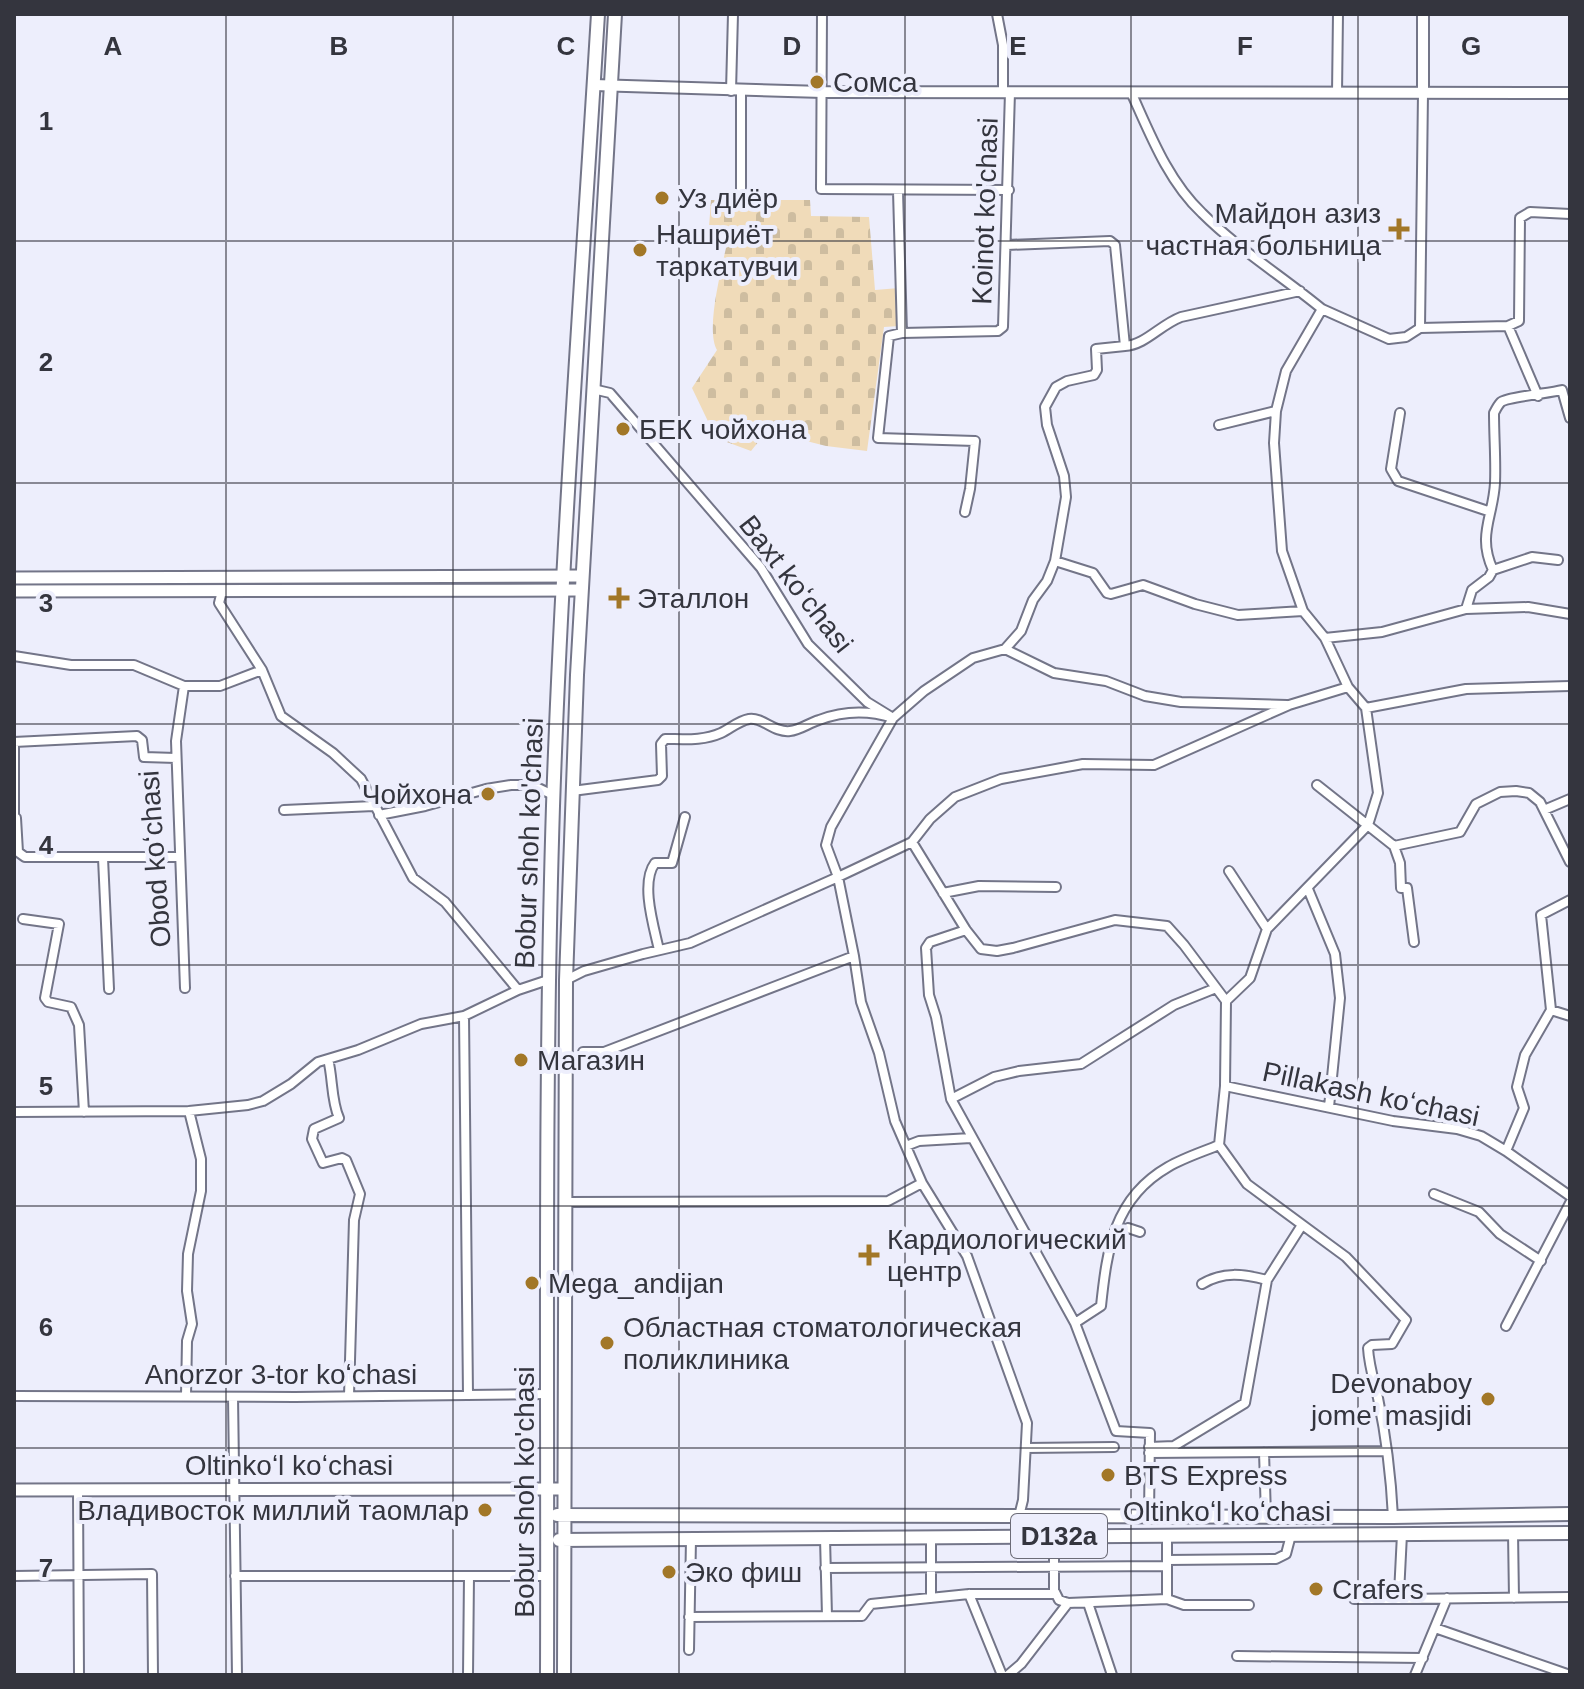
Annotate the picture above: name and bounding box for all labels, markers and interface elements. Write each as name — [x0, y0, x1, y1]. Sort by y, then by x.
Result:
text: A — [104, 31, 123, 61]
text: B — [330, 31, 348, 61]
text: C — [557, 31, 576, 61]
text: D — [783, 31, 801, 61]
text: E — [1009, 31, 1027, 61]
text: F — [1237, 31, 1253, 61]
text: G — [1461, 31, 1481, 61]
place label: Сомса — [833, 67, 918, 98]
marker: Сомса — [808, 73, 826, 91]
text: 1 — [39, 106, 53, 136]
street label: Koinot ko'chasi — [966, 117, 1004, 305]
place label: Уз диёр — [678, 183, 778, 214]
marker: Уз диёр — [653, 189, 671, 207]
place label: Майдон азиз частная больница — [1145, 198, 1381, 261]
marker: Майдон азиз частная больница — [1388, 218, 1410, 240]
place label: Нашриёт таркатувчи — [656, 219, 798, 282]
marker: Нашриёт таркатувчи — [631, 241, 649, 259]
text: 2 — [39, 347, 53, 377]
place label: БЕК чойхона — [639, 414, 807, 445]
marker: БЕК чойхона — [614, 420, 632, 438]
street label: Baxt koʻchasi — [733, 509, 859, 659]
place label: Эталлон — [637, 583, 749, 614]
marker: Эталлон — [608, 587, 630, 609]
text: 3 — [39, 588, 53, 618]
street label: Bobur shoh ko'chasi — [509, 717, 549, 969]
street label: Obod koʻchasi — [133, 769, 177, 949]
place label: Чойхона — [362, 779, 472, 810]
marker: Чойхона — [479, 785, 497, 803]
text: 4 — [39, 830, 54, 860]
place label: Магазин — [537, 1045, 645, 1076]
marker: Магазин — [512, 1051, 530, 1069]
street label: Pillakash koʻchasi — [1260, 1056, 1482, 1132]
text: 5 — [39, 1071, 53, 1101]
place label: Кардиологический центр — [887, 1224, 1127, 1287]
marker: Кардиологический центр — [858, 1244, 880, 1266]
place label: Mega_andijan — [548, 1268, 724, 1299]
marker: Mega_andijan — [523, 1274, 541, 1292]
text: 6 — [39, 1312, 53, 1342]
place label: Областная стоматологическая поликлиника — [623, 1312, 1022, 1375]
marker: Областная стоматологическая поликлиника — [598, 1334, 616, 1352]
street label: Anorzor 3-tor koʻchasi — [145, 1359, 417, 1390]
street label: Bobur shoh ko'chasi — [509, 1366, 540, 1618]
place label: Devonaboy jome' masjidi — [1310, 1368, 1472, 1431]
marker: Devonaboy jome' masjidi — [1479, 1390, 1497, 1408]
street label: Oltinkoʻl koʻchasi — [185, 1450, 393, 1481]
place label: BTS Express — [1124, 1460, 1287, 1491]
marker: BTS Express — [1099, 1466, 1117, 1484]
place label: Владивосток миллий таомлар — [77, 1495, 469, 1526]
street label: Oltinkoʻl koʻchasi — [1123, 1496, 1331, 1527]
marker: Владивосток миллий таомлар — [476, 1501, 494, 1519]
road number: D132a — [1011, 1514, 1107, 1558]
text: 7 — [39, 1553, 53, 1583]
place label: Эко фиш — [685, 1557, 802, 1588]
marker: Эко фиш — [660, 1563, 678, 1581]
place label: Crafers — [1332, 1574, 1424, 1605]
marker: Crafers — [1307, 1580, 1325, 1598]

